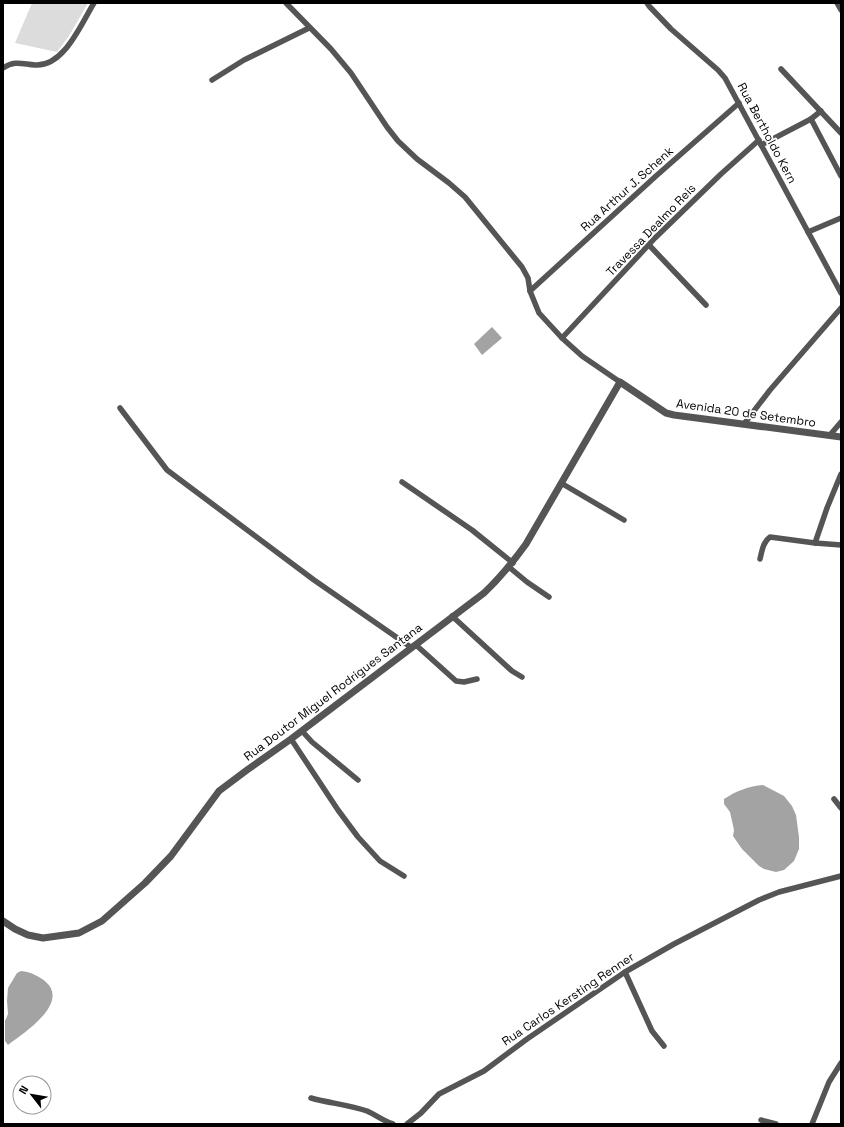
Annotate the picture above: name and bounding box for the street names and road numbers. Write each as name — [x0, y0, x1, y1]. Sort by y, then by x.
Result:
street label: Rua Bertholdo Kern — [734, 80, 800, 186]
street label: Rua Arthur J. Schenk — [577, 143, 677, 235]
street label: Travessa Dealmo Reis — [603, 180, 699, 280]
street label: Avenida 20 de Setembro — [675, 395, 817, 431]
street label: Rua Doutor Miguel Rodrigues Santana — [241, 620, 425, 764]
street label: Rua Carlos Kersting Renner — [499, 948, 638, 1049]

